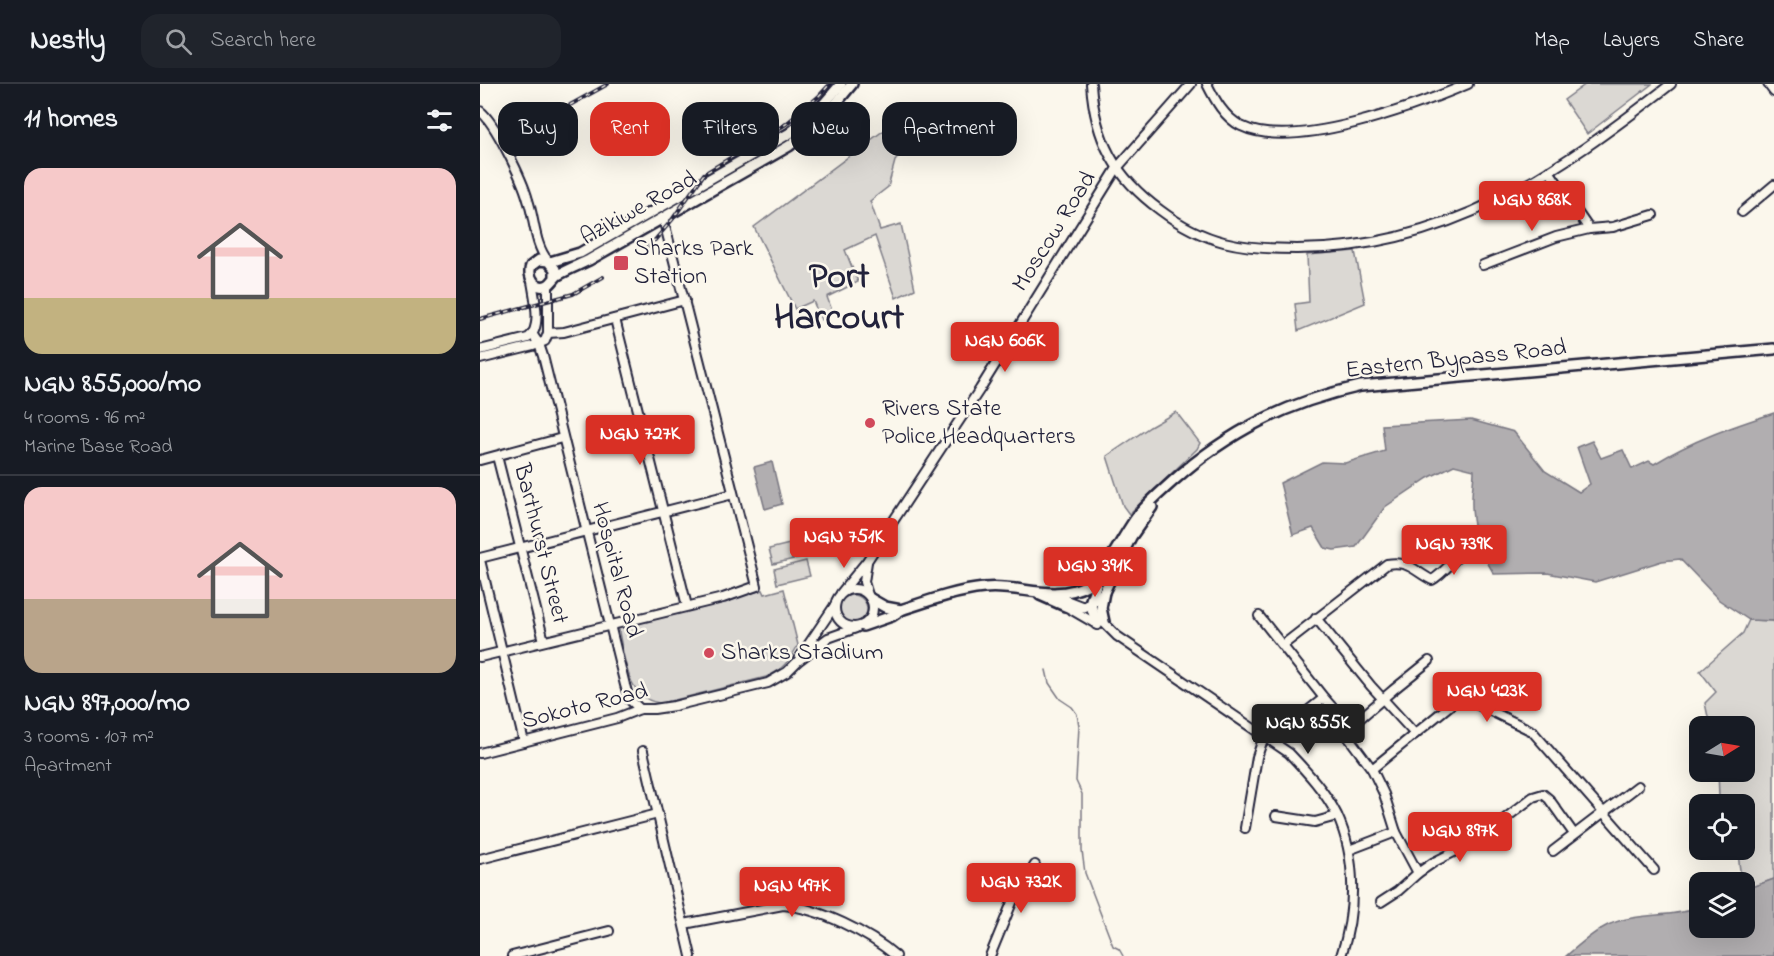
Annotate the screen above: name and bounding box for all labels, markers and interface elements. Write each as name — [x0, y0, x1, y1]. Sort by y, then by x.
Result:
search box — [141, 14, 561, 68]
text: Nestly — [30, 21, 105, 62]
icon: search — [162, 25, 195, 58]
text: Search here — [210, 25, 316, 57]
text: Map — [1534, 26, 1570, 56]
text: Layers — [1603, 26, 1660, 56]
text: Share — [1693, 26, 1744, 56]
text: 11 homes — [24, 101, 118, 139]
chip: Buy — [498, 102, 578, 156]
chip: Rent — [590, 102, 670, 156]
chip: Filters — [682, 102, 779, 156]
chip: New — [791, 102, 870, 156]
chip: Apartment — [882, 102, 1017, 156]
icon: filters — [423, 104, 456, 137]
street label: Azikiwe Road — [574, 162, 704, 256]
street label: Moscow Road — [1004, 164, 1106, 299]
pin: NGN 868K — [1470, 181, 1594, 232]
text: NGN 868K — [1493, 186, 1571, 215]
icon: home — [186, 207, 294, 315]
place label: Sharks Park Station — [634, 232, 754, 295]
district label: Port Harcourt — [774, 252, 905, 346]
marker: Sharks Park Station — [612, 254, 630, 272]
pin: NGN 606K — [943, 322, 1067, 373]
text: NGN 606K — [965, 327, 1045, 356]
street label: Eastern Bypass Road — [1344, 331, 1569, 390]
text: NGN 855,000/mo — [24, 366, 201, 404]
place label: Rivers State Police Headquarters — [882, 392, 1076, 455]
text: 4 rooms · 96 m² — [24, 404, 145, 433]
pin: NGN 727K — [578, 415, 702, 466]
marker: Rivers State Police Headquarters — [863, 416, 877, 430]
text: NGN 727K — [600, 420, 680, 449]
text: Marine Base Road — [24, 433, 172, 462]
street label: Barthurst Street — [503, 459, 577, 628]
street label: Hospital Road — [581, 498, 651, 642]
pin: NGN 751K — [782, 518, 906, 569]
text: NGN 751K — [804, 523, 884, 552]
pin: NGN 739K — [1392, 525, 1516, 576]
icon: home — [186, 526, 294, 634]
text: NGN 739K — [1416, 530, 1492, 559]
pin: NGN 391K — [1033, 547, 1157, 598]
text: NGN 391K — [1058, 552, 1132, 581]
place label: Sharks Stadium — [721, 636, 883, 671]
marker: Sharks Stadium — [702, 646, 716, 660]
pin: NGN 423K — [1425, 672, 1549, 723]
street label: Sokoto Road — [518, 674, 652, 740]
text: NGN 423K — [1447, 677, 1527, 706]
text: NGN 897,000/mo — [24, 685, 190, 723]
pin: NGN 855K — [1246, 704, 1370, 755]
text: NGN 855K — [1266, 709, 1350, 738]
north arrow — [1689, 716, 1755, 782]
map controls — [1689, 716, 1755, 938]
text: 3 rooms · 107 m² — [24, 723, 154, 752]
text: Apartment — [24, 752, 112, 781]
button: locate — [1689, 794, 1755, 860]
pin: NGN 897K — [1398, 812, 1522, 863]
text: NGN 897K — [1422, 817, 1498, 846]
pin: NGN 732K — [959, 863, 1083, 914]
pin: NGN 497K — [730, 867, 854, 918]
text: NGN 732K — [981, 868, 1061, 897]
text: NGN 497K — [754, 872, 830, 901]
button: layers — [1689, 872, 1755, 938]

